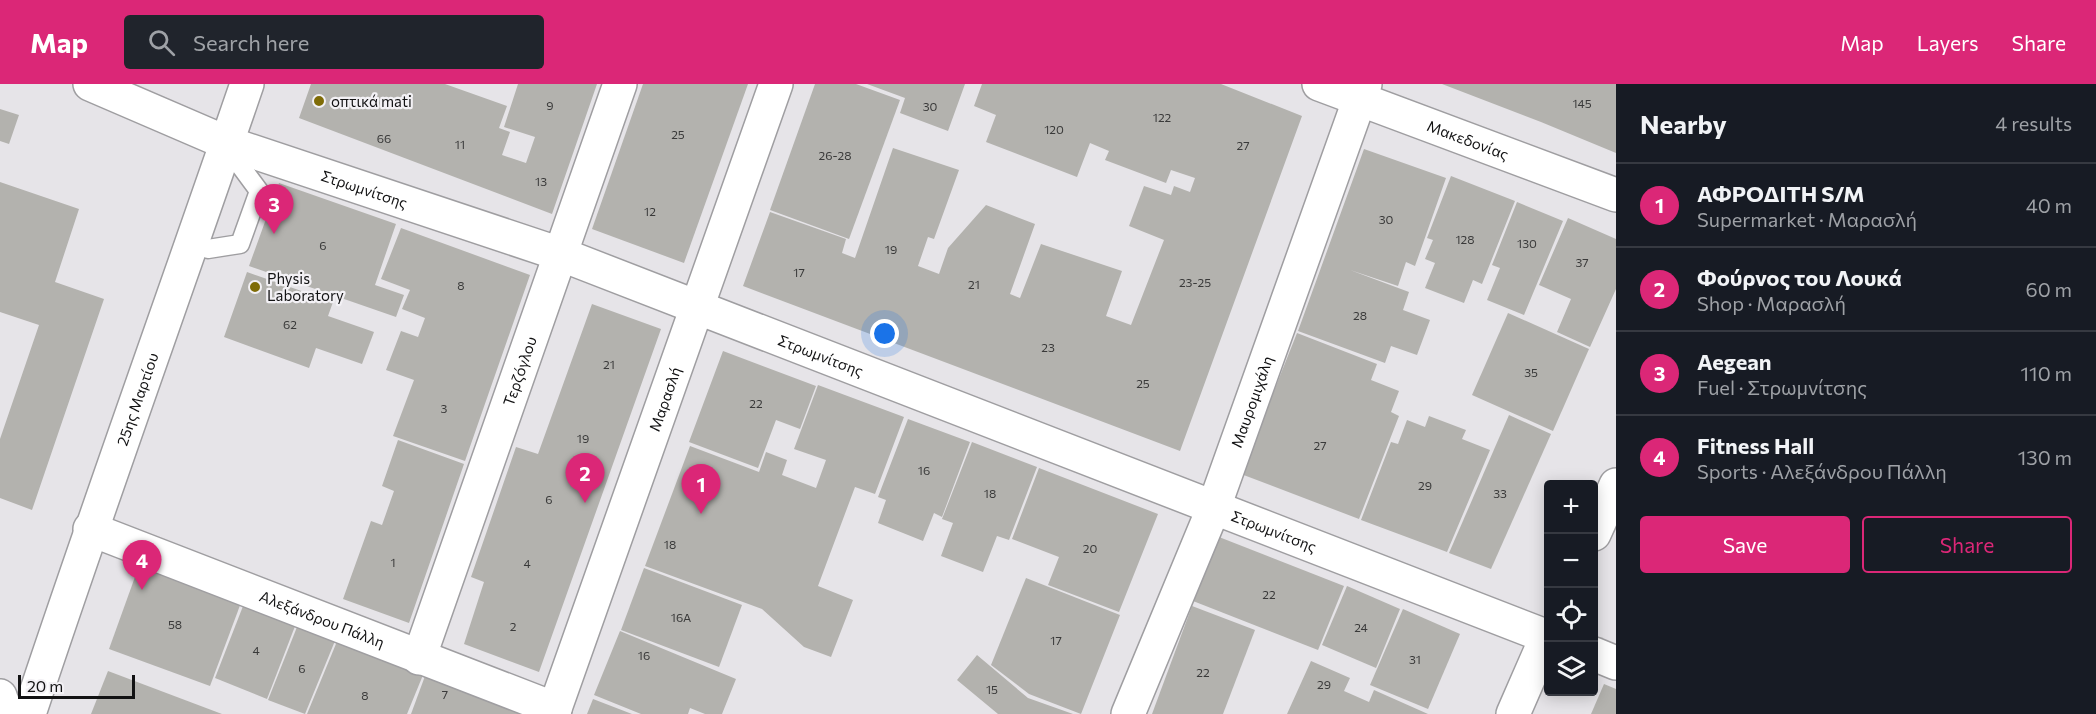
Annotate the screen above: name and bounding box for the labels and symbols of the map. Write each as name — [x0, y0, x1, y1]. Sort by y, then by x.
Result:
place label: οπτικά mati — [331, 92, 412, 110]
marker: οπτικά mati — [312, 94, 326, 108]
house number: 145 — [1572, 96, 1592, 110]
house number: 9 — [546, 98, 554, 112]
house number: 30 — [923, 99, 938, 113]
house number: 122 — [1153, 110, 1172, 124]
street label: Μακεδονίας — [1425, 116, 1511, 163]
house number: 120 — [1044, 122, 1064, 136]
house number: 25 — [671, 127, 685, 141]
house number: 66 — [377, 131, 391, 145]
house number: 11 — [455, 137, 465, 151]
house number: 27 — [1237, 138, 1249, 152]
house number: 26-28 — [819, 148, 851, 162]
street label: Στρωμνίτσης — [319, 166, 410, 212]
house number: 13 — [535, 174, 547, 188]
pin: 3 — [254, 184, 294, 234]
house number: 12 — [644, 204, 656, 218]
house number: 30 — [1379, 212, 1394, 226]
house number: 128 — [1455, 232, 1475, 246]
house number: 130 — [1517, 236, 1537, 250]
house number: 6 — [319, 238, 327, 252]
house number: 19 — [885, 242, 897, 256]
house number: 37 — [1575, 255, 1589, 269]
house number: 17 — [793, 265, 805, 279]
place label: Physis Laboratory — [267, 269, 344, 304]
house number: 23-25 — [1179, 275, 1211, 289]
house number: 21 — [968, 277, 980, 291]
house number: 8 — [457, 278, 465, 292]
marker: Physis Laboratory — [248, 280, 262, 294]
house number: 28 — [1353, 308, 1367, 322]
house number: 62 — [283, 317, 297, 331]
your location — [870, 319, 899, 348]
street label: Στρωμνίτσης — [776, 331, 866, 380]
street label: Τερζόγλου — [499, 334, 540, 408]
house number: 23 — [1041, 340, 1055, 354]
street label: 25ης Μαρτίου — [113, 350, 162, 448]
street label: Μαυρομιχάλη — [1227, 353, 1276, 450]
house number: 21 — [603, 357, 615, 371]
street label: Μαρασλή — [645, 364, 684, 434]
house number: 35 — [1524, 365, 1538, 379]
house number: 25 — [1136, 376, 1150, 390]
house number: 22 — [749, 396, 763, 410]
house number: 3 — [441, 401, 448, 415]
house number: 19 — [577, 431, 589, 445]
house number: 27 — [1314, 438, 1326, 452]
pin: 2 — [566, 454, 604, 503]
house number: 16 — [918, 463, 930, 477]
pin: 1 — [682, 464, 720, 514]
house number: 29 — [1418, 478, 1432, 492]
house number: 18 — [984, 486, 996, 500]
house number: 33 — [1493, 486, 1507, 500]
house number: 6 — [545, 492, 553, 506]
street label: Στρωμνίτσης — [1229, 506, 1319, 555]
house number: 18 — [664, 537, 676, 551]
pin: 4 — [122, 540, 162, 590]
house number: 20 — [1083, 541, 1097, 555]
house number: 1 — [390, 555, 396, 569]
house number: 4 — [523, 556, 531, 570]
street label: Αλεξάνδρου Πάλλη — [257, 587, 387, 651]
house number: 22 — [1262, 587, 1276, 601]
house number: 16Α — [671, 610, 691, 624]
house number: 58 — [168, 617, 182, 631]
house number: 2 — [510, 619, 517, 633]
house number: 24 — [1354, 620, 1368, 634]
house number: 17 — [1050, 633, 1062, 647]
house number: 4 — [252, 643, 260, 657]
house number: 16 — [638, 648, 650, 662]
house number: 31 — [1409, 652, 1421, 666]
house number: 6 — [298, 661, 306, 675]
house number: 22 — [1196, 665, 1210, 679]
scale bar — [18, 672, 135, 700]
house number: 29 — [1317, 677, 1331, 691]
house number: 15 — [986, 682, 998, 696]
house number: 7 — [442, 687, 448, 701]
house number: 8 — [361, 688, 369, 702]

